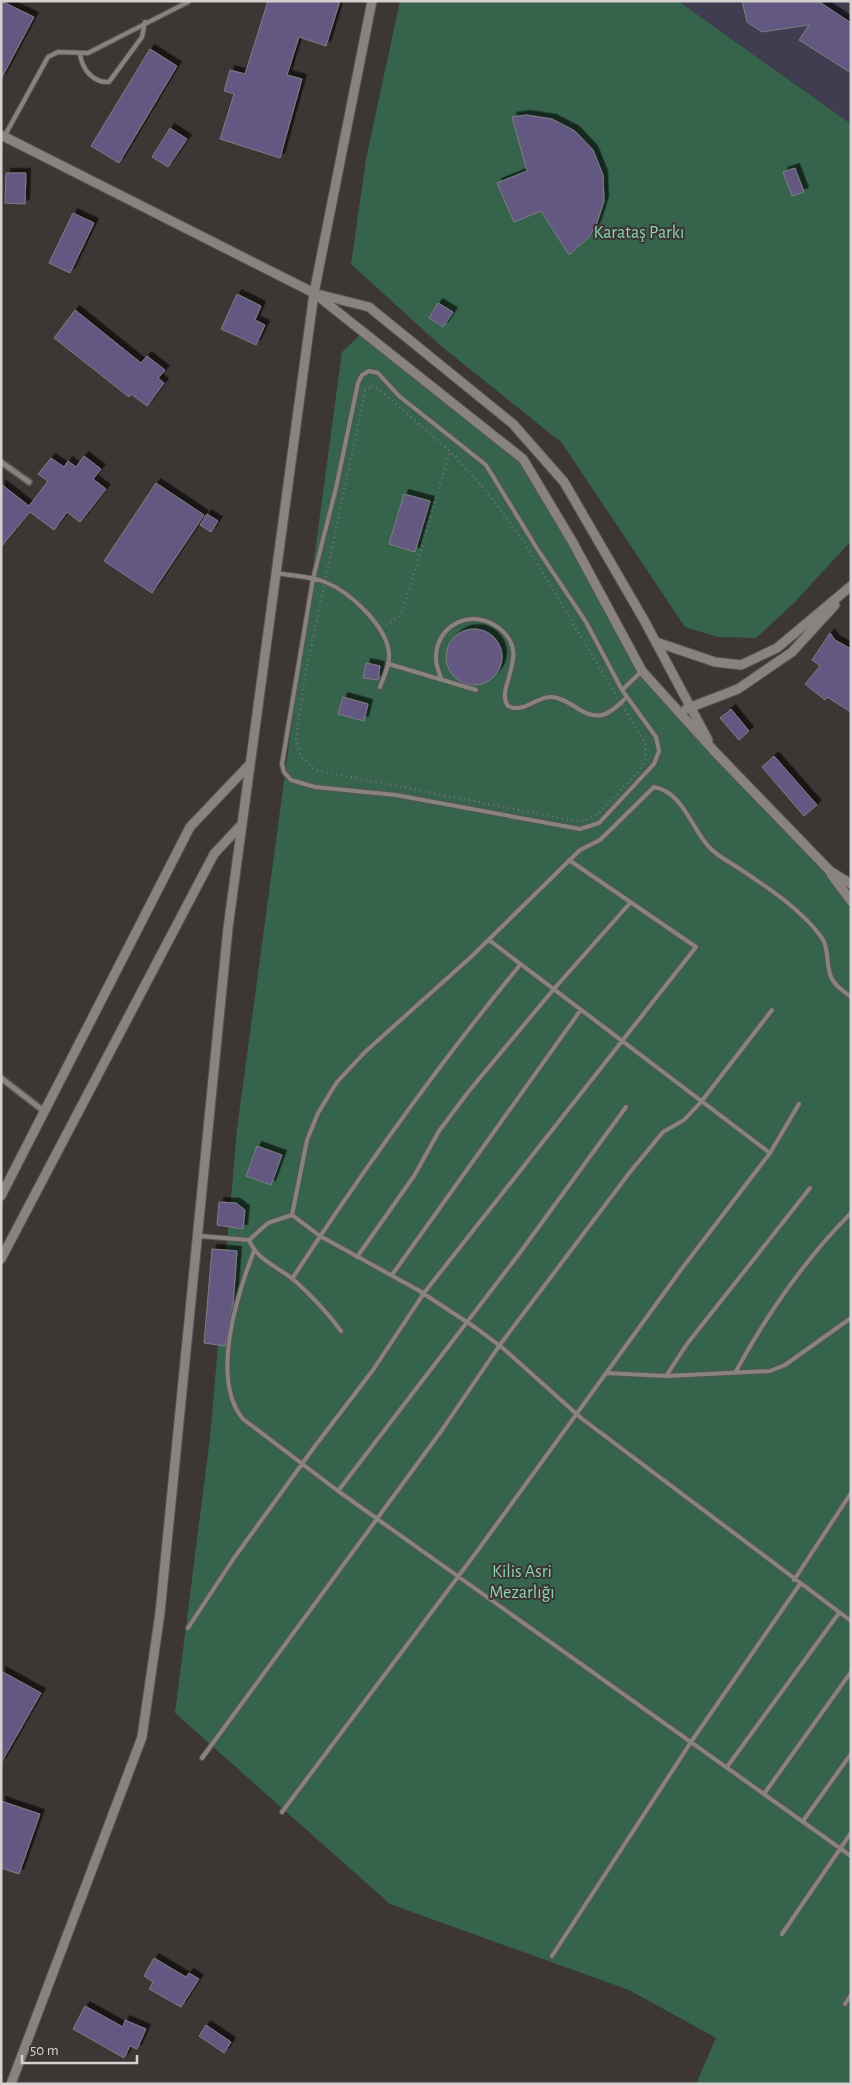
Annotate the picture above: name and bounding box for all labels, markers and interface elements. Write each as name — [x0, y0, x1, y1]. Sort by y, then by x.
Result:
park label: Karataş Parkı — [594, 224, 684, 242]
park label: Kilis Asri Mezarlığı — [489, 1563, 555, 1602]
scale bar — [22, 2032, 138, 2064]
text: 50 m — [30, 2043, 59, 2058]

